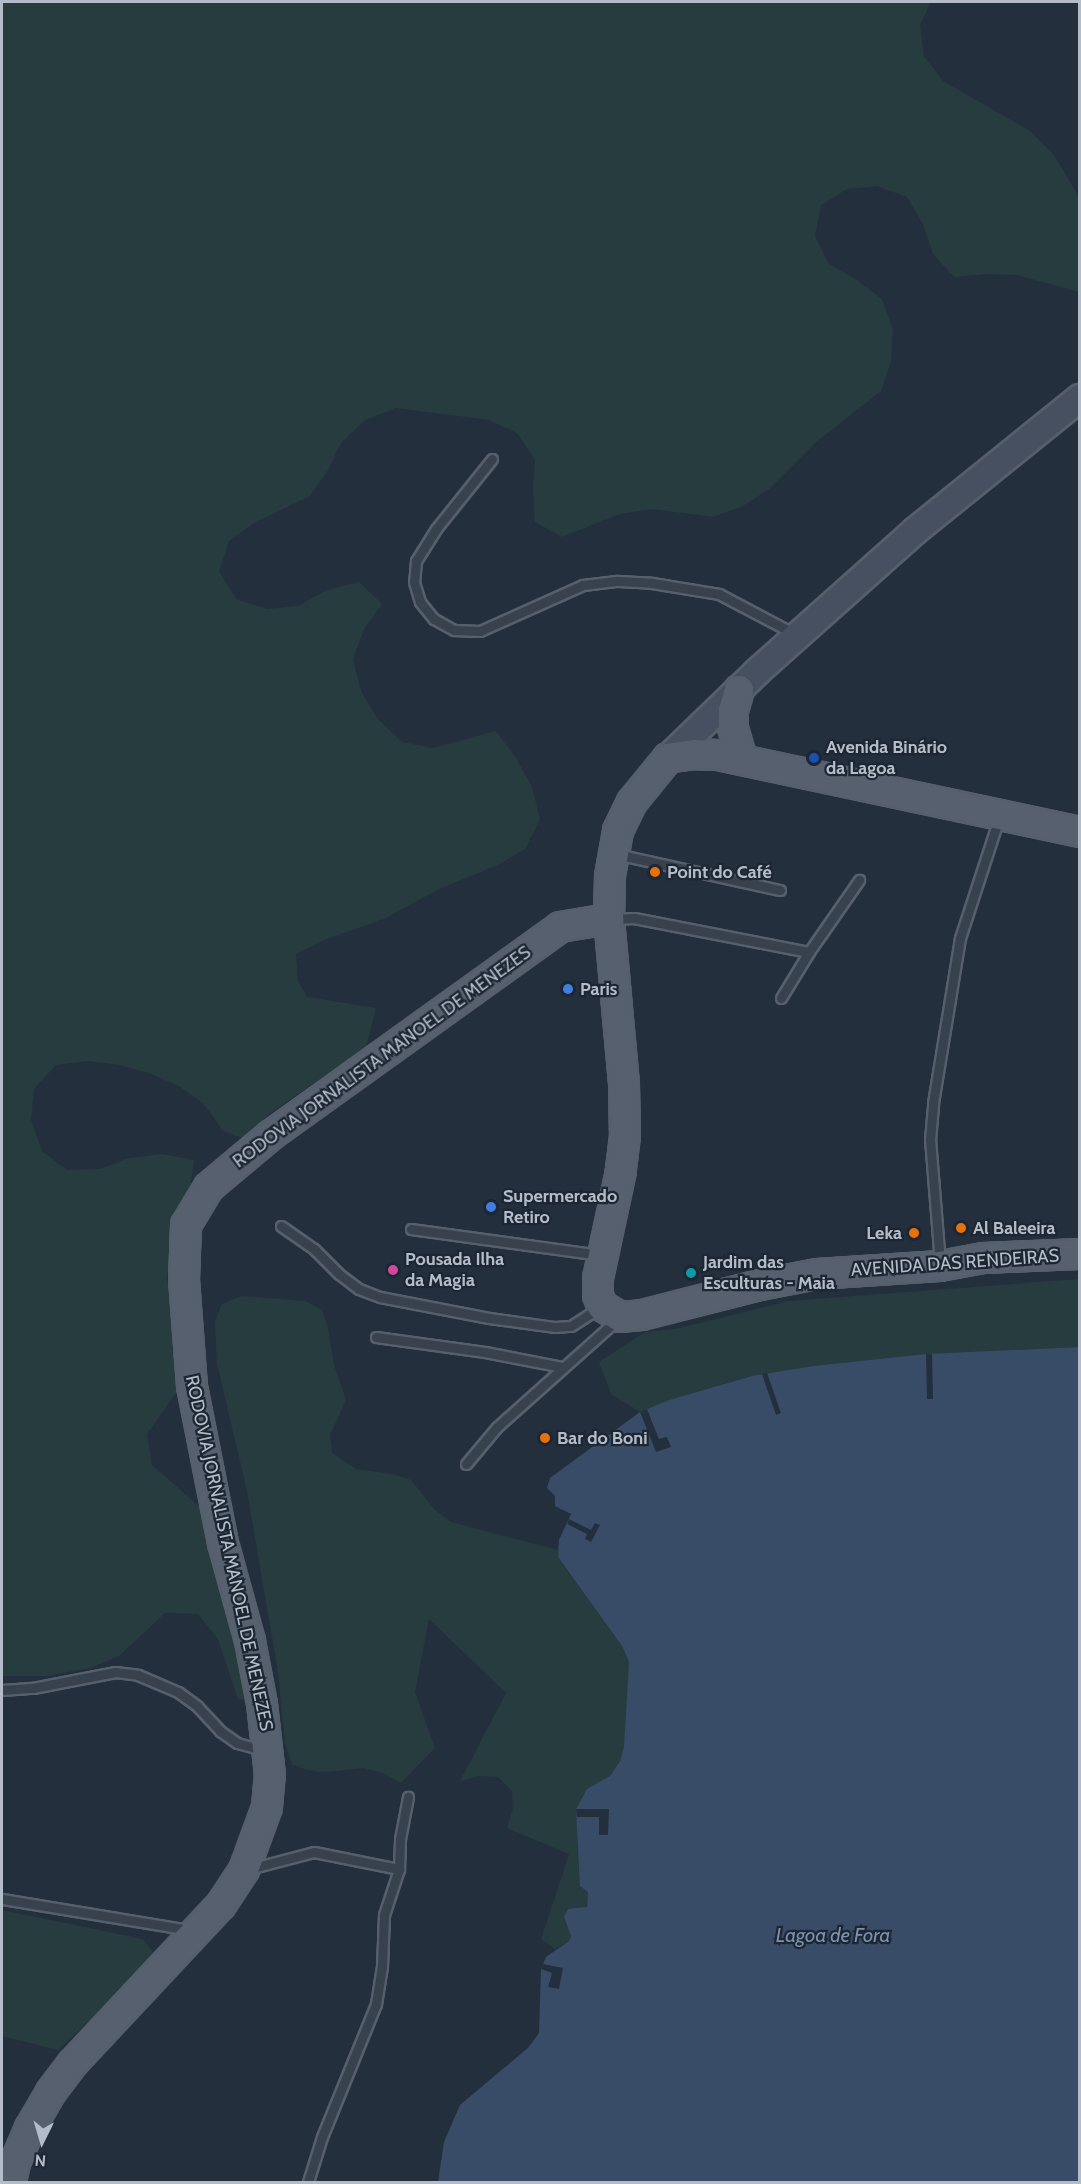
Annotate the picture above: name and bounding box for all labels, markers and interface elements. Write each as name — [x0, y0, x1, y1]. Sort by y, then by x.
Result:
place label: Avenida Binário da Lagoa — [826, 737, 947, 780]
marker: Avenida Binário da Lagoa — [807, 751, 821, 765]
place label: Point do Café — [667, 861, 772, 883]
marker: Point do Café — [648, 865, 662, 879]
street label: RODOVIA JORNALISTA MANOEL DE MENEZES — [229, 942, 535, 1172]
place label: Paris — [580, 978, 617, 1000]
marker: Paris — [561, 982, 575, 996]
place label: Supermercado Retiro — [503, 1186, 617, 1228]
marker: Supermercado Retiro — [484, 1200, 498, 1214]
place label: Al Baleeira — [973, 1217, 1055, 1239]
marker: Al Baleeira — [954, 1221, 968, 1235]
place label: Leka — [866, 1222, 902, 1244]
marker: Leka — [907, 1226, 921, 1240]
street label: AVENIDA DAS RENDEIRAS — [850, 1245, 1060, 1281]
place label: Pousada Ilha da Magia — [405, 1249, 504, 1292]
place label: Jardim das Esculturas - Maia — [703, 1252, 835, 1294]
marker: Pousada Ilha da Magia — [386, 1263, 400, 1277]
marker: Jardim das Esculturas - Maia — [684, 1266, 698, 1280]
street label: RODOVIA JORNALISTA MANOEL DE MENEZES — [181, 1373, 277, 1733]
place label: Bar do Boni — [557, 1427, 648, 1449]
marker: Bar do Boni — [538, 1431, 552, 1445]
water label: Lagoa de Fora — [776, 1923, 890, 1947]
north arrow — [12, 2112, 72, 2172]
text: N — [34, 2150, 47, 2170]

